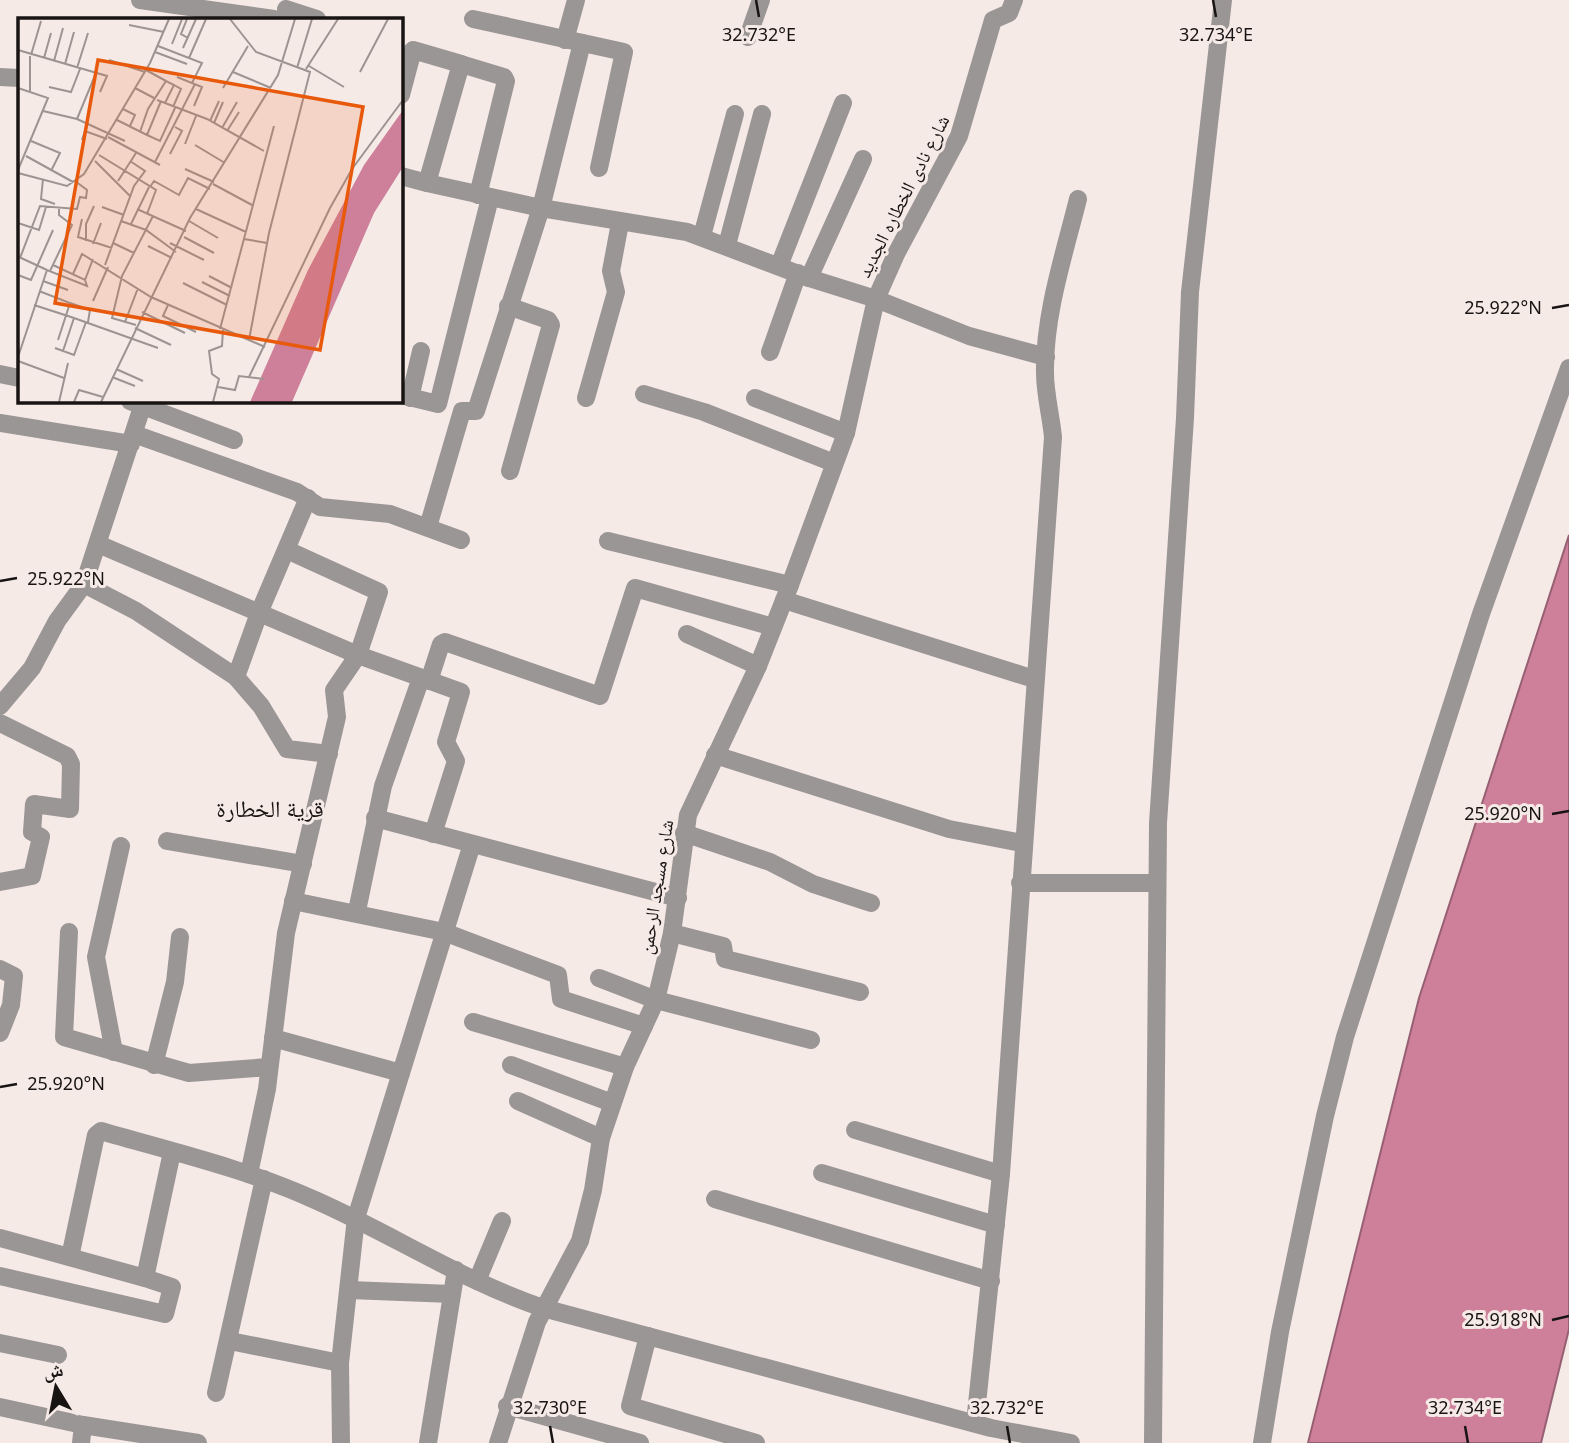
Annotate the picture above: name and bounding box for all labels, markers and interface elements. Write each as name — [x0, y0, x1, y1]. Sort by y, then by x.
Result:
inset map — [18, 18, 402, 402]
text: 32.732°E — [722, 22, 796, 46]
text: 32.734°E — [1179, 22, 1253, 46]
street label: شارع نادى الخطاره الجديد — [851, 110, 955, 282]
text: 25.922°N — [1464, 295, 1542, 319]
text: 25.922°N — [27, 566, 105, 590]
district label: قرية الخطارة — [216, 792, 324, 824]
text: 25.920°N — [1464, 801, 1542, 825]
street label: شارع مسجد الرحمن — [633, 818, 679, 956]
text: 25.920°N — [27, 1071, 105, 1095]
text: 25.918°N — [1464, 1307, 1542, 1331]
north arrow — [21, 1352, 91, 1422]
text: ش — [41, 1356, 65, 1385]
text: 32.730°E — [513, 1395, 587, 1419]
text: 32.732°E — [970, 1395, 1044, 1419]
text: 32.734°E — [1428, 1395, 1502, 1419]

